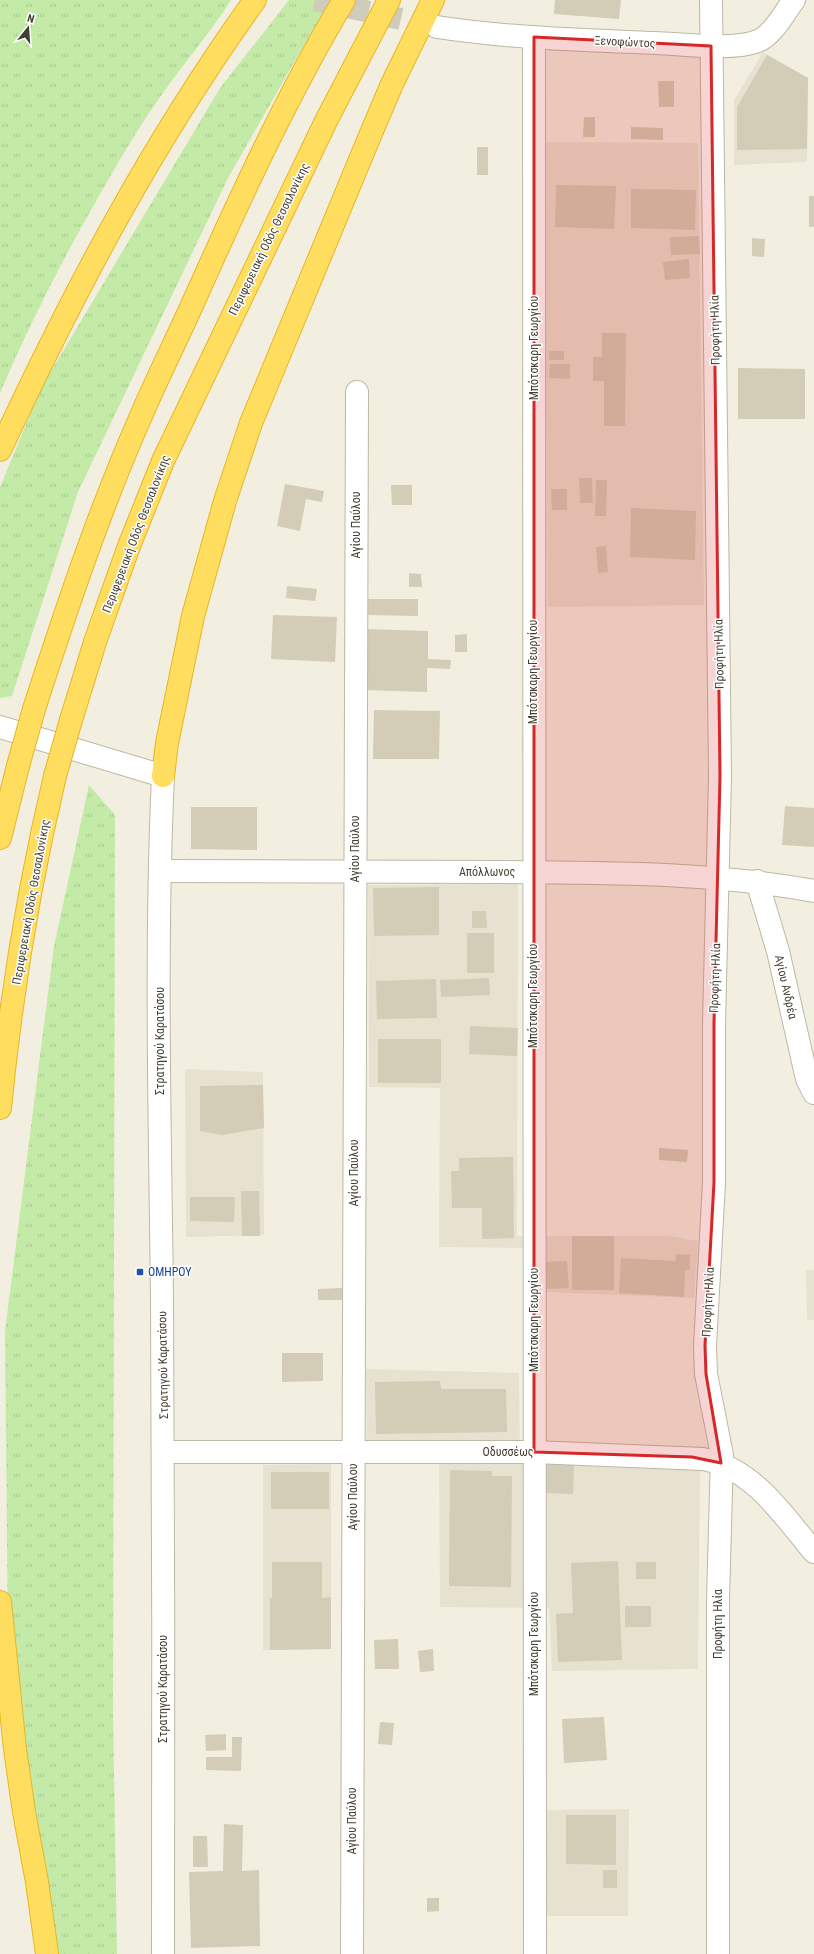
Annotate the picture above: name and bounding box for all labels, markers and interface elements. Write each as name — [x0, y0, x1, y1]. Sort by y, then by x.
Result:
north arrow — [8, 8, 48, 48]
text: N — [26, 12, 36, 26]
street label: Ξενοφώντος — [594, 33, 656, 51]
street label: Περιφερειακή Οδός Θεσσαλονίκης — [226, 160, 312, 317]
street label: Προφήτη Ηλία — [707, 295, 723, 365]
street label: Μπότσκαρη Γεωργίου — [527, 296, 541, 400]
street label: Περιφερειακή Οδός Θεσσαλονίκης — [99, 453, 173, 615]
street label: Αγίου Παύλου — [349, 491, 363, 558]
street label: Προφήτη Ηλία — [711, 619, 727, 689]
street label: Μπότσκαρη Γεωργίου — [526, 620, 540, 724]
street label: Αγίου Παύλου — [348, 815, 362, 882]
street label: Περιφερειακή Οδός Θεσσαλονίκης — [10, 818, 53, 986]
street label: Απόλλωνος — [459, 865, 515, 879]
street label: Προφήτη Ηλία — [707, 943, 723, 1013]
street label: Μπότσκαρη Γεωργίου — [526, 944, 540, 1048]
street label: Αγίου Ανδρέα — [772, 954, 800, 1020]
street label: Στρατηγού Καρατάσου — [153, 987, 167, 1095]
street label: Αγίου Παύλου — [347, 1139, 361, 1206]
place label: ΟΜΗΡΟΥ — [148, 1265, 192, 1279]
marker: ΟΜΗΡΟΥ — [135, 1267, 145, 1277]
street label: Προφήτη Ηλία — [699, 1267, 717, 1337]
street label: Μπότσκαρη Γεωργίου — [527, 1268, 541, 1372]
street label: Στρατηγού Καρατάσου — [155, 1311, 171, 1419]
street label: Οδυσσέως — [483, 1445, 534, 1459]
street label: Αγίου Παύλου — [346, 1463, 360, 1530]
street label: Προφήτη Ηλία — [711, 1589, 725, 1659]
street label: Μπότσκαρη Γεωργίου — [527, 1592, 541, 1696]
street label: Στρατηγού Καρατάσου — [156, 1635, 170, 1743]
street label: Αγίου Παύλου — [345, 1787, 359, 1854]

